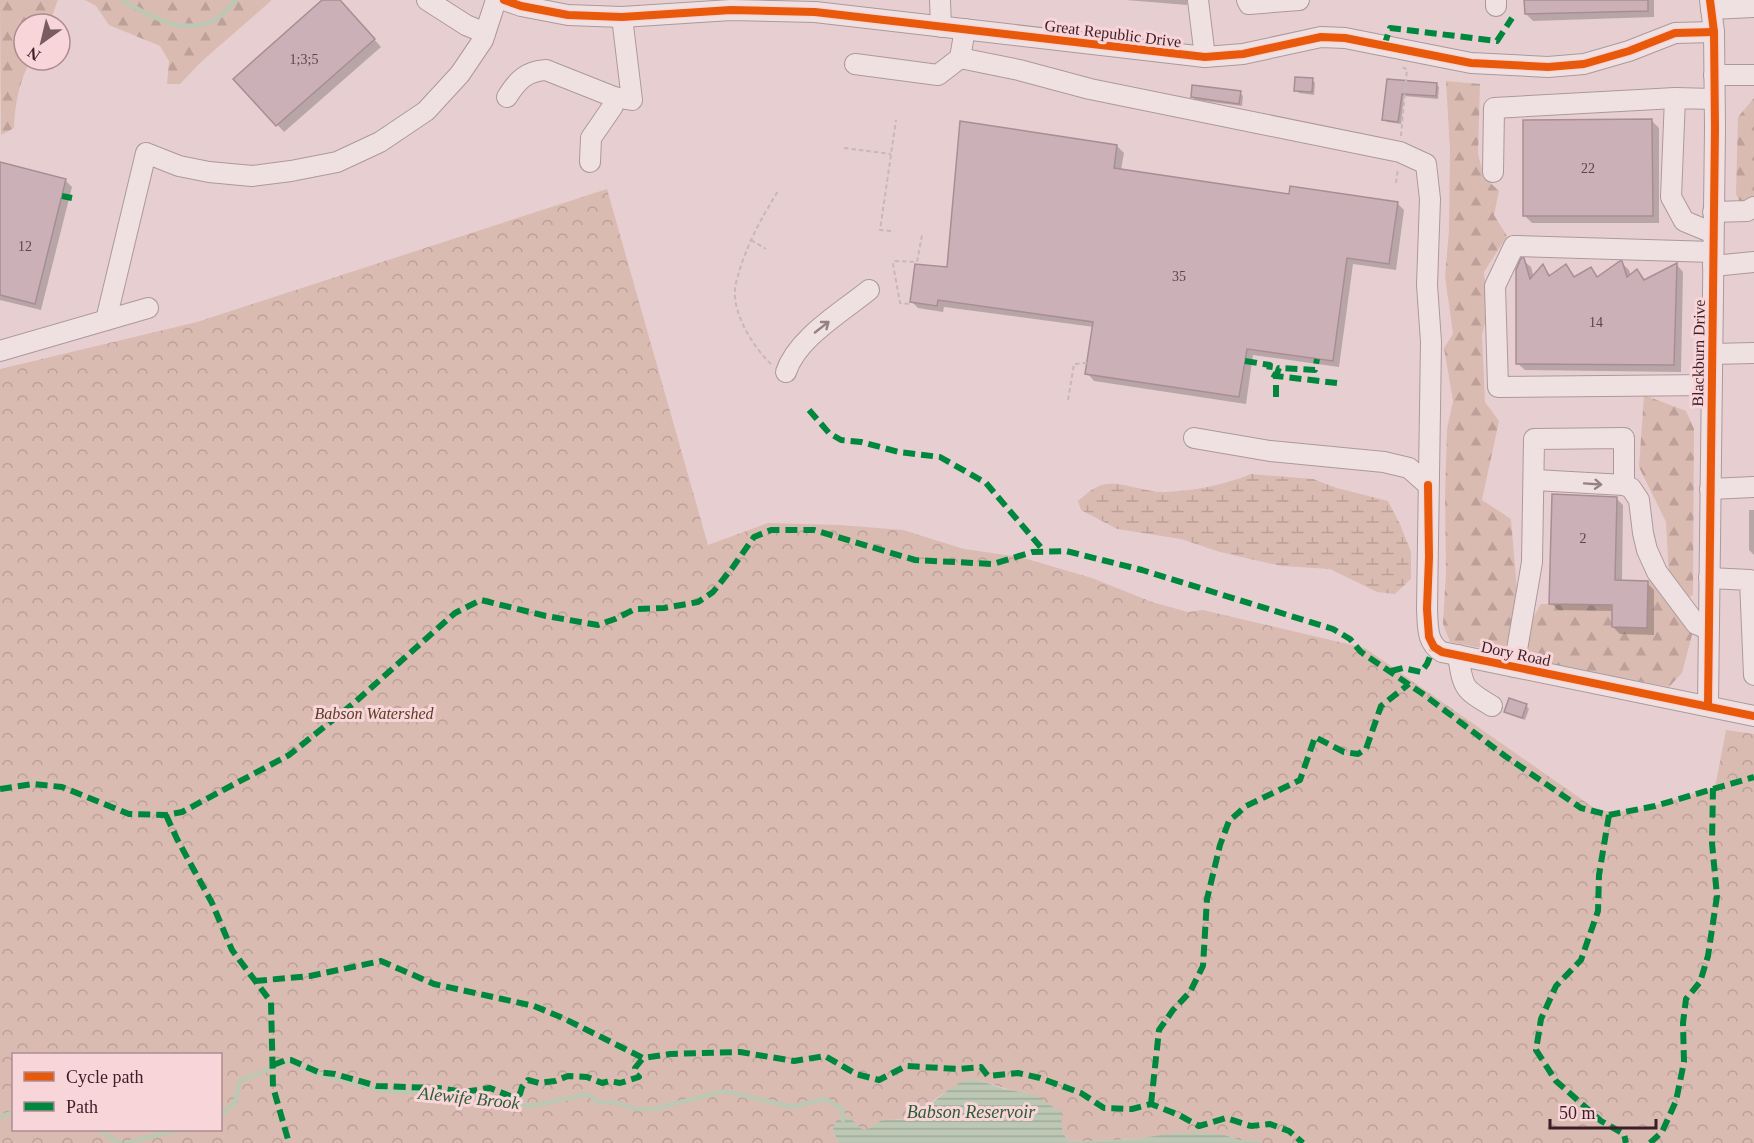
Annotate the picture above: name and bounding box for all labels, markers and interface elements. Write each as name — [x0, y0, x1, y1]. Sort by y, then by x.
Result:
north arrow — [12, 12, 72, 72]
street label: Great Republic Drive — [1043, 17, 1182, 51]
text: N — [24, 43, 43, 64]
house number: 1;3;5 — [290, 52, 318, 67]
house number: 22 — [1581, 161, 1595, 176]
house number: 12 — [18, 239, 32, 254]
house number: 35 — [1172, 269, 1186, 284]
street label: Blackburn Drive — [1689, 299, 1708, 407]
house number: 14 — [1589, 315, 1603, 330]
one-way arrow — [814, 321, 830, 334]
one-way arrow — [1583, 478, 1603, 489]
house number: 2 — [1580, 531, 1587, 546]
street label: Dory Road — [1479, 638, 1552, 670]
park label: Babson Watershed — [315, 705, 434, 722]
legend — [12, 1053, 222, 1131]
text: Cycle path — [66, 1067, 143, 1087]
water label: Alewife Brook — [416, 1083, 522, 1113]
scale bar — [1550, 1092, 1656, 1130]
text: Path — [66, 1097, 98, 1117]
water label: Babson Reservoir — [907, 1102, 1036, 1122]
text: 50 m — [1559, 1103, 1596, 1123]

